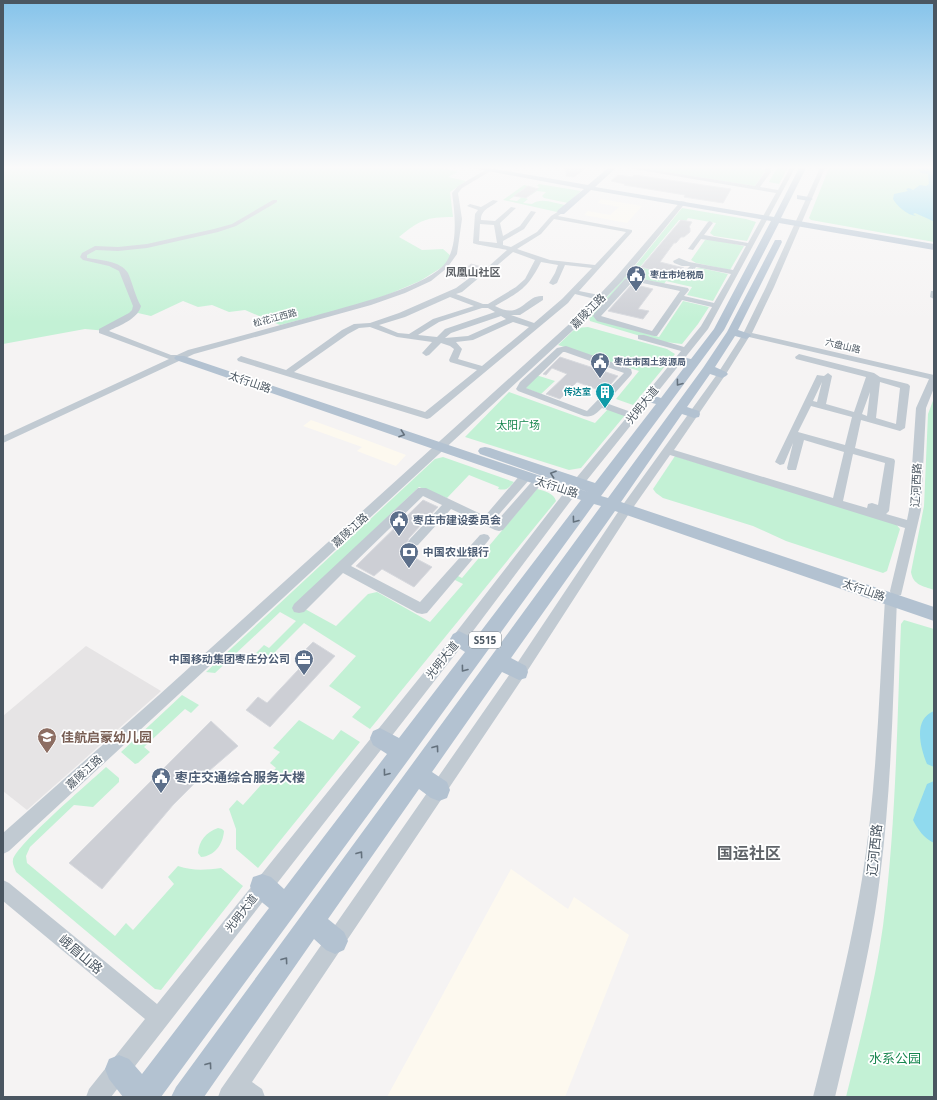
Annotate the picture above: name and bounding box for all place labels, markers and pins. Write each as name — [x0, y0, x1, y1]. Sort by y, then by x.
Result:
public building icon: 枣庄市地税局 — [625, 264, 647, 292]
place label: 枣庄市地税局 — [650, 268, 704, 281]
public building icon: 枣庄市国土资源局 — [589, 351, 611, 379]
place label: 枣庄市国土资源局 — [614, 355, 686, 368]
building icon: 传达室 — [594, 381, 616, 409]
place label: 传达室 — [563, 385, 591, 398]
public building icon: 枣庄市建设委员会 — [388, 509, 410, 537]
place label: 枣庄市建设委员会 — [413, 512, 501, 527]
bank icon: 中国农业银行 — [398, 541, 420, 569]
place label: 中国农业银行 — [423, 544, 489, 559]
office icon: 中国移动集团枣庄分公司 — [293, 648, 315, 676]
place label: 中国移动集团枣庄分公司 — [169, 651, 290, 666]
school or university icon: 佳航启蒙幼儿园 — [36, 726, 58, 754]
place label: 佳航启蒙幼儿园 — [61, 728, 152, 746]
public building icon: 枣庄交通综合服务大楼 — [150, 766, 172, 794]
place label: 枣庄交通综合服务大楼 — [175, 768, 305, 786]

